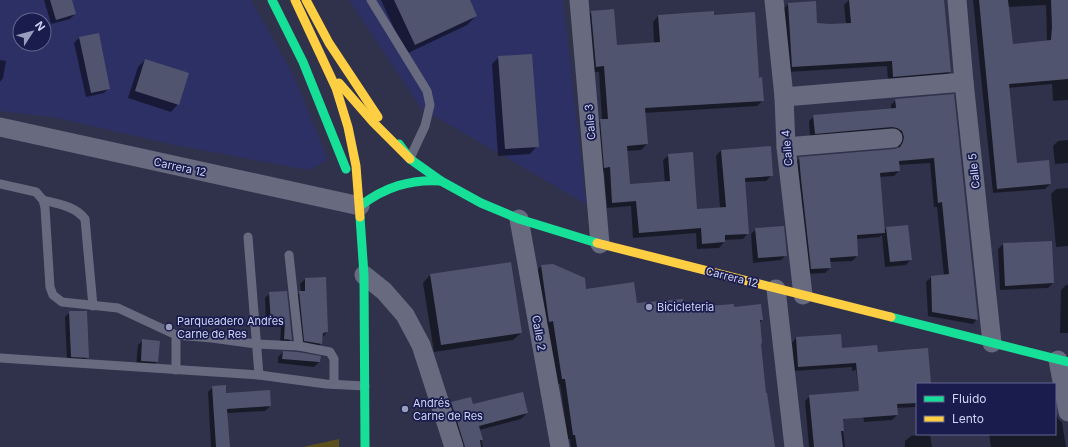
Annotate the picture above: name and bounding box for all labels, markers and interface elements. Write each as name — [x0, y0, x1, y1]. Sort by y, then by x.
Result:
north arrow — [12, 12, 52, 52]
text: N — [32, 19, 48, 34]
street label: Calle 3 — [581, 103, 599, 140]
street label: Calle 4 — [778, 129, 796, 167]
street label: Calle 5 — [965, 152, 983, 190]
street label: Carrera 12 — [152, 155, 208, 179]
street label: Carrera 12 — [704, 264, 760, 290]
place label: Bicicleteria — [657, 300, 714, 314]
marker: Bicicleteria — [644, 302, 654, 312]
place label: Parqueadero Andŕes Carne de Res — [177, 314, 284, 341]
street label: Calle 2 — [529, 314, 549, 352]
marker: Parqueadero Andŕes Carne de Res — [164, 322, 174, 332]
legend — [916, 383, 1056, 435]
text: Fluido — [952, 391, 987, 406]
place label: Andrés Carne de Res — [413, 396, 483, 423]
marker: Andrés Carne de Res — [400, 404, 410, 414]
text: Lento — [952, 411, 984, 426]

